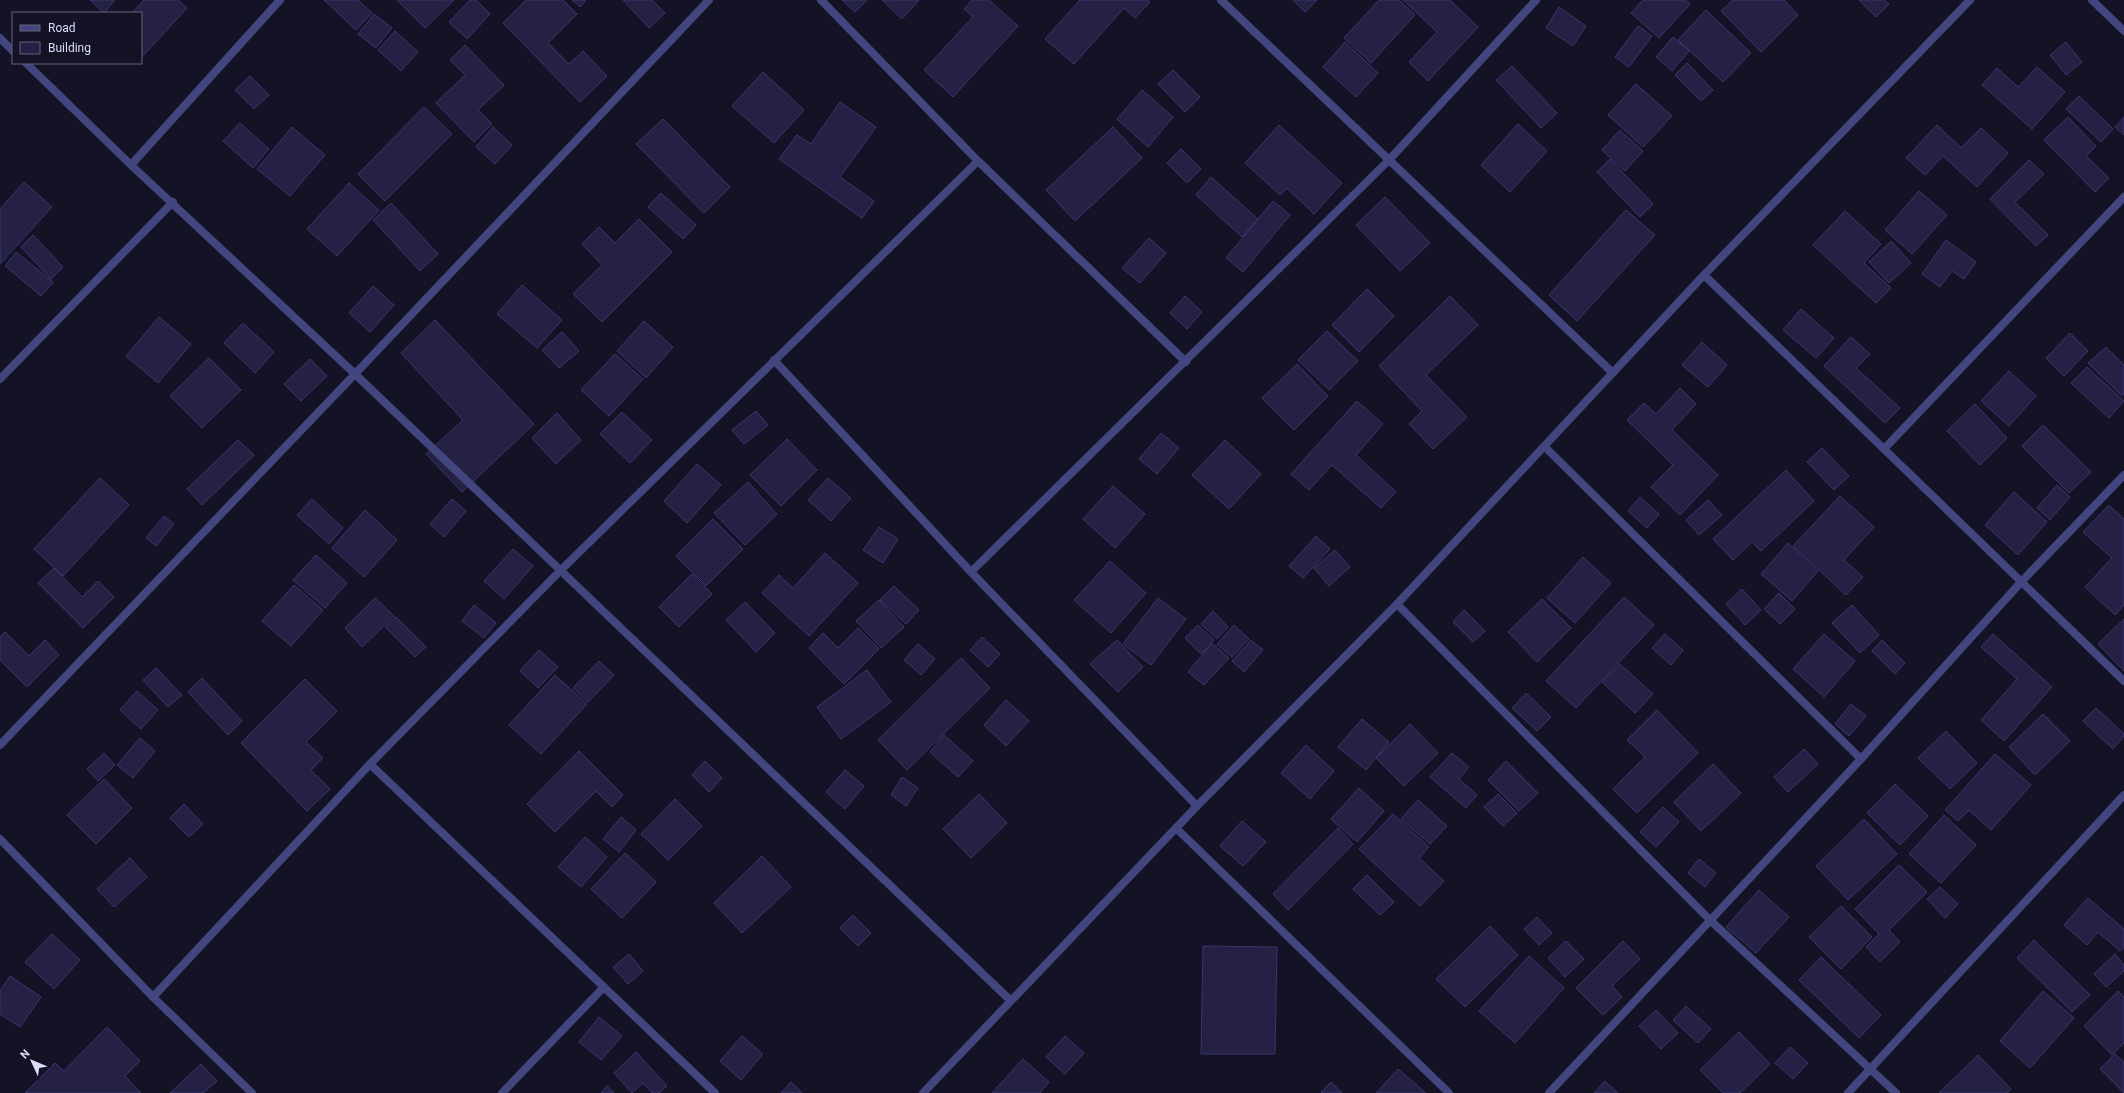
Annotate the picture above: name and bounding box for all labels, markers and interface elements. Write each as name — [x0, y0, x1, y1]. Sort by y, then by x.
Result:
legend — [12, 12, 142, 64]
text: Road — [48, 21, 76, 35]
text: Building — [48, 41, 91, 55]
north arrow — [12, 1041, 52, 1081]
text: N — [18, 1047, 33, 1062]

